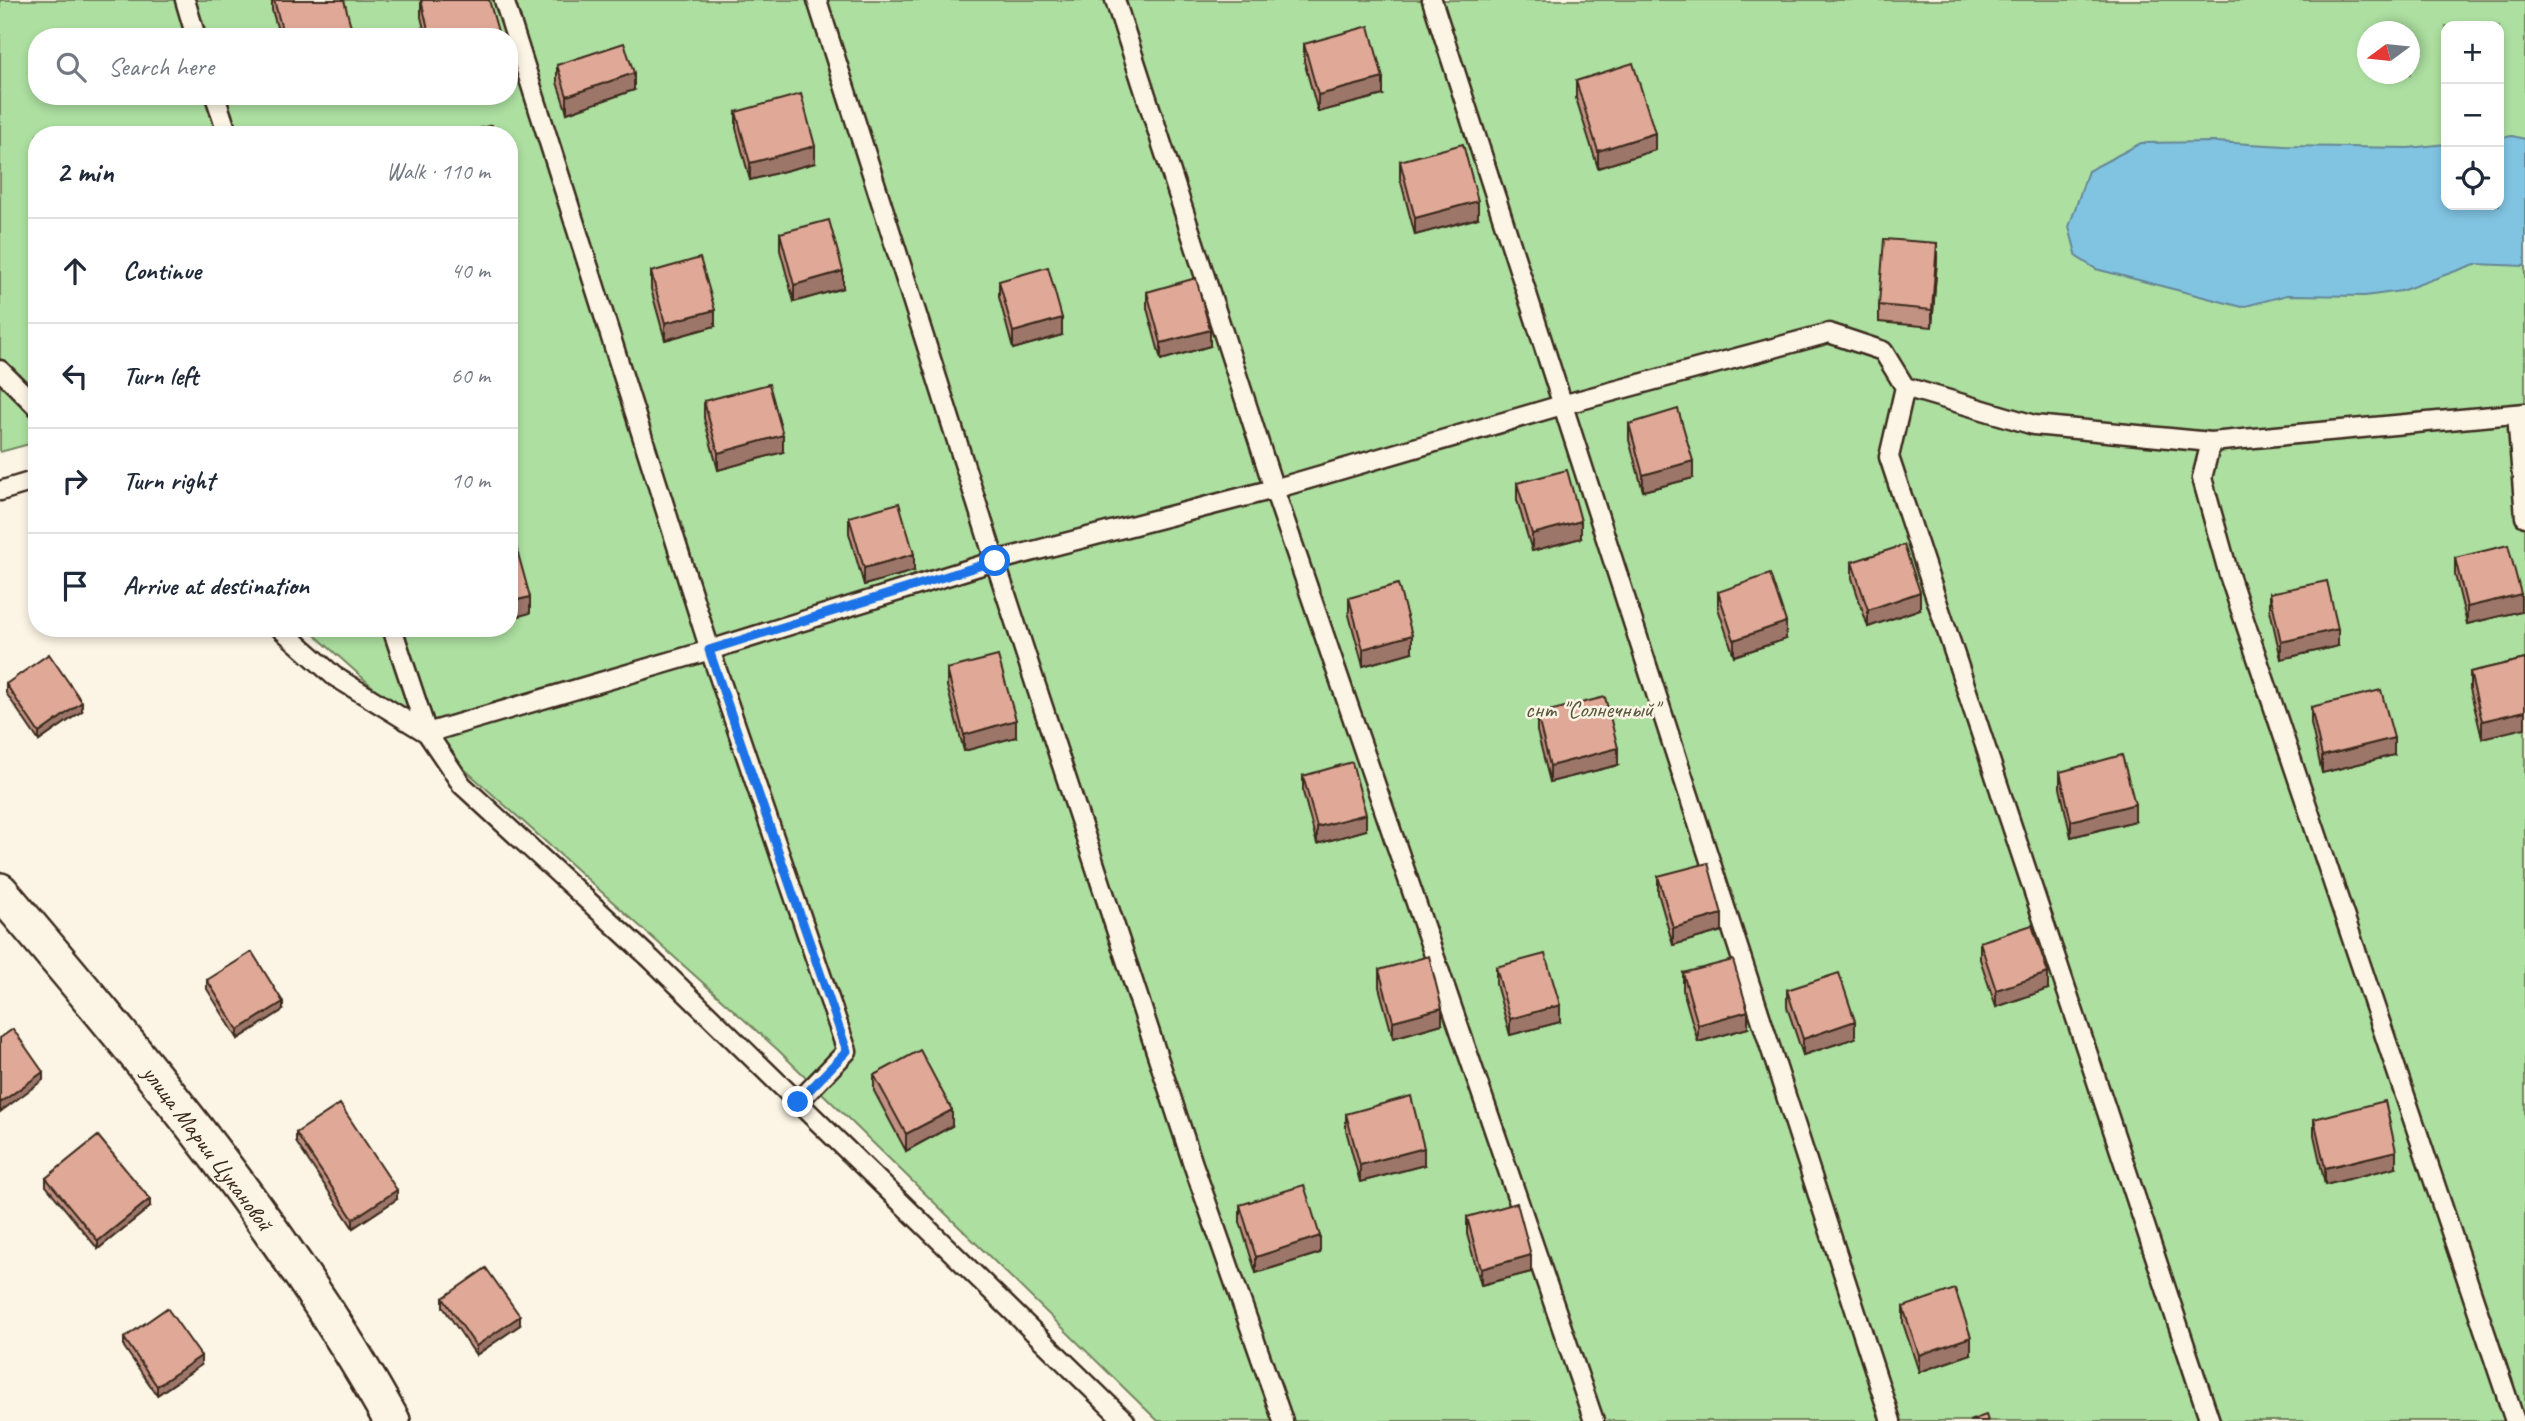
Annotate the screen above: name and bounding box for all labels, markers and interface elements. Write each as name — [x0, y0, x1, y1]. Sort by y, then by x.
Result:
north arrow — [2357, 21, 2420, 84]
map controls — [2441, 21, 2504, 210]
button: + — [2441, 21, 2504, 84]
search box — [28, 28, 518, 105]
icon: search — [52, 48, 90, 86]
text: Search here — [108, 50, 214, 83]
button: − — [2441, 84, 2504, 147]
button: locate — [2441, 147, 2504, 210]
text: 2 min — [56, 153, 113, 191]
text: Walk · 110 m — [386, 157, 490, 186]
icon: ahead — [56, 252, 94, 290]
text: Continue — [123, 254, 201, 287]
text: 40 m — [451, 256, 490, 285]
icon: left — [56, 357, 94, 395]
text: Turn left — [123, 359, 198, 392]
text: 60 m — [451, 361, 490, 390]
icon: right — [56, 462, 94, 500]
text: Turn right — [123, 464, 214, 497]
text: 10 m — [451, 466, 490, 495]
route start — [979, 545, 1010, 576]
icon: arrive — [56, 567, 94, 605]
text: Arrive at destination — [123, 569, 309, 602]
park label: снт "Солнечный" — [1525, 694, 1664, 724]
street label: улица Марии Цукановой — [135, 1058, 281, 1238]
route end — [782, 1086, 813, 1117]

